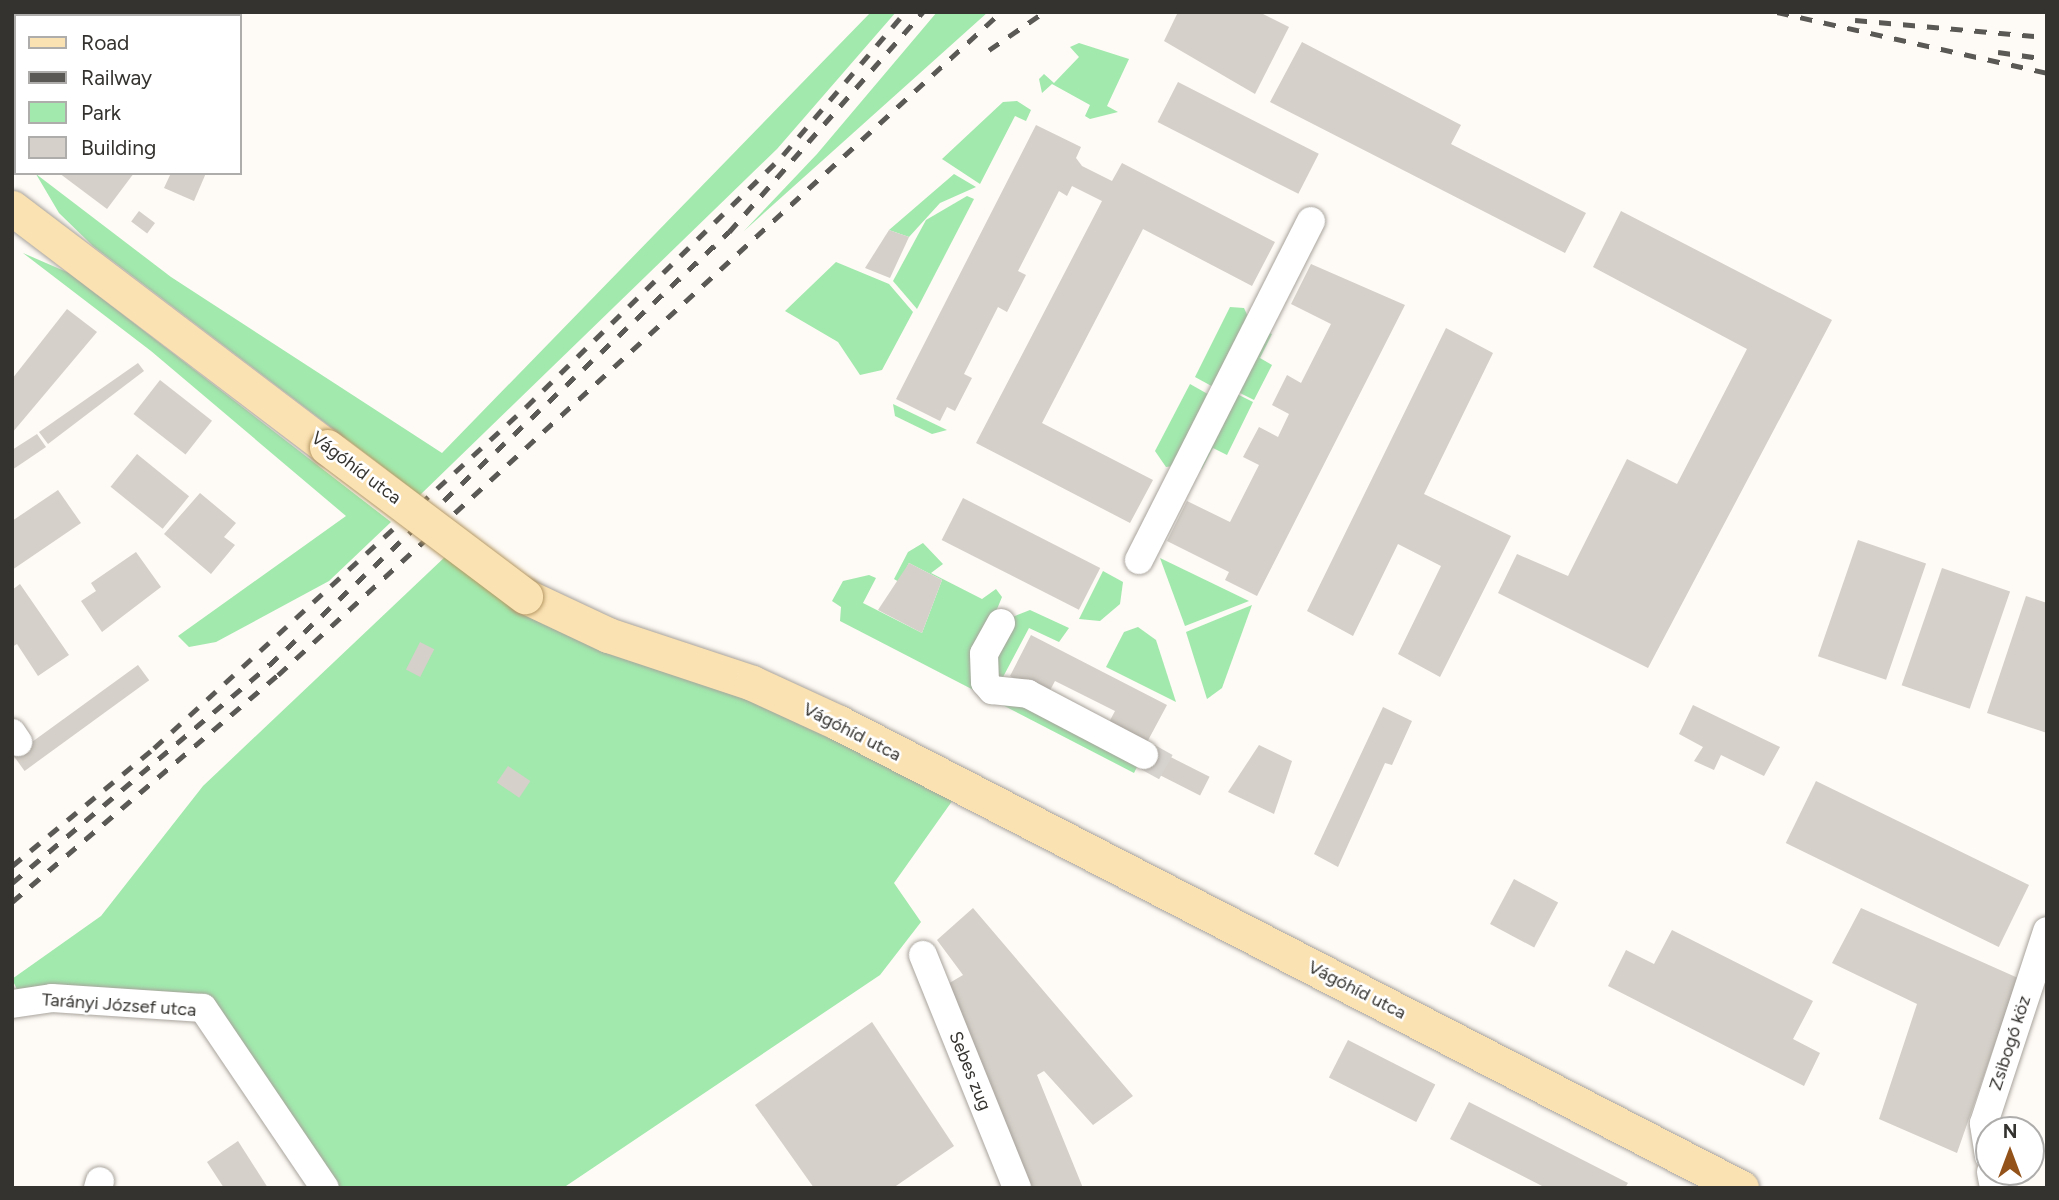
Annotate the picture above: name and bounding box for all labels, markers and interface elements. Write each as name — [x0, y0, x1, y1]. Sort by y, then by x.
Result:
legend — [14, 14, 242, 175]
text: Road — [81, 30, 129, 55]
text: Railway — [81, 65, 152, 90]
text: Park — [81, 100, 121, 125]
text: Building — [81, 135, 156, 160]
street label: Vágóhíd utca — [307, 427, 405, 509]
street label: Vágóhíd utca — [799, 698, 905, 766]
street label: Vágóhíd utca — [1304, 956, 1410, 1024]
street label: Tarányi József utca — [41, 989, 197, 1021]
street label: Zsibogó köz — [1985, 993, 2035, 1093]
street label: Sebes zug — [944, 1028, 996, 1114]
north arrow — [1975, 1116, 2045, 1186]
text: N — [2003, 1120, 2017, 1143]

